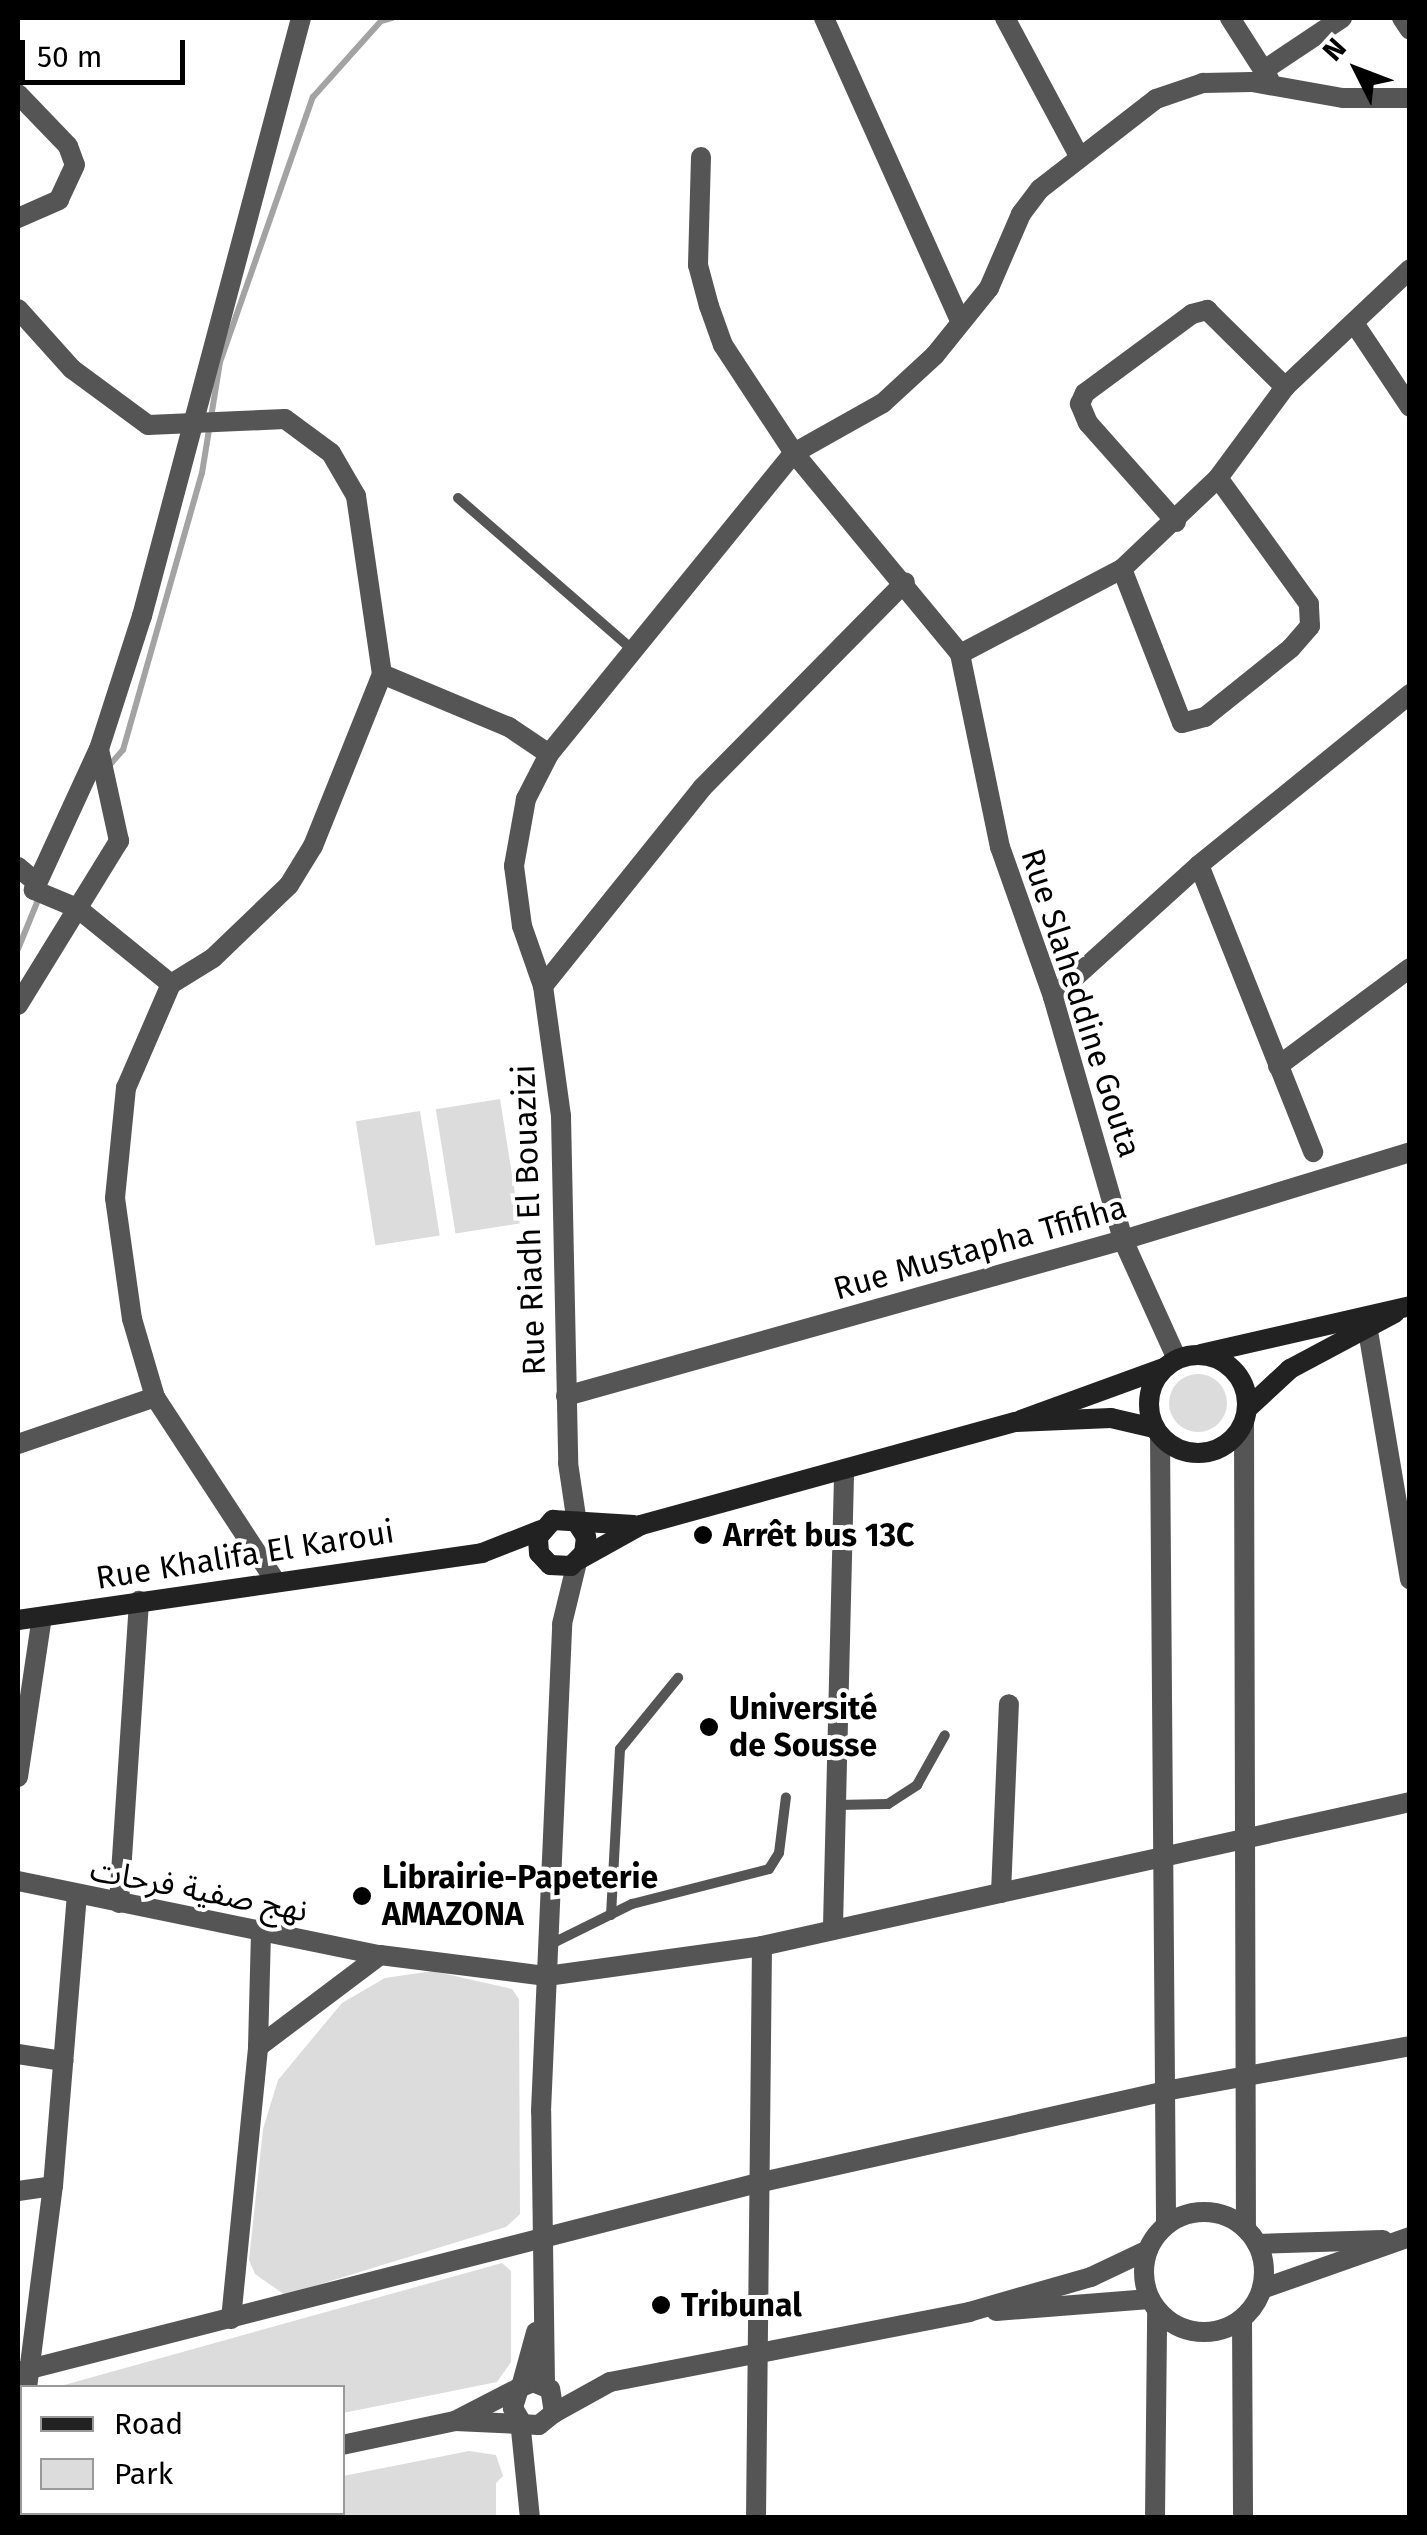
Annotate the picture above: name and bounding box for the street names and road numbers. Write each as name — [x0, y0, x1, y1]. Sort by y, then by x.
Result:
street label: Rue Slaheddine Gouta — [1013, 844, 1149, 1162]
street label: Rue Riadh El Bouazizi — [504, 1064, 554, 1376]
street label: Rue Mustapha Tfifiha — [829, 1188, 1131, 1308]
street label: Rue Khalifa El Karoui — [93, 1512, 397, 1598]
street label: نهج صفية فرحات — [87, 1850, 311, 1930]

